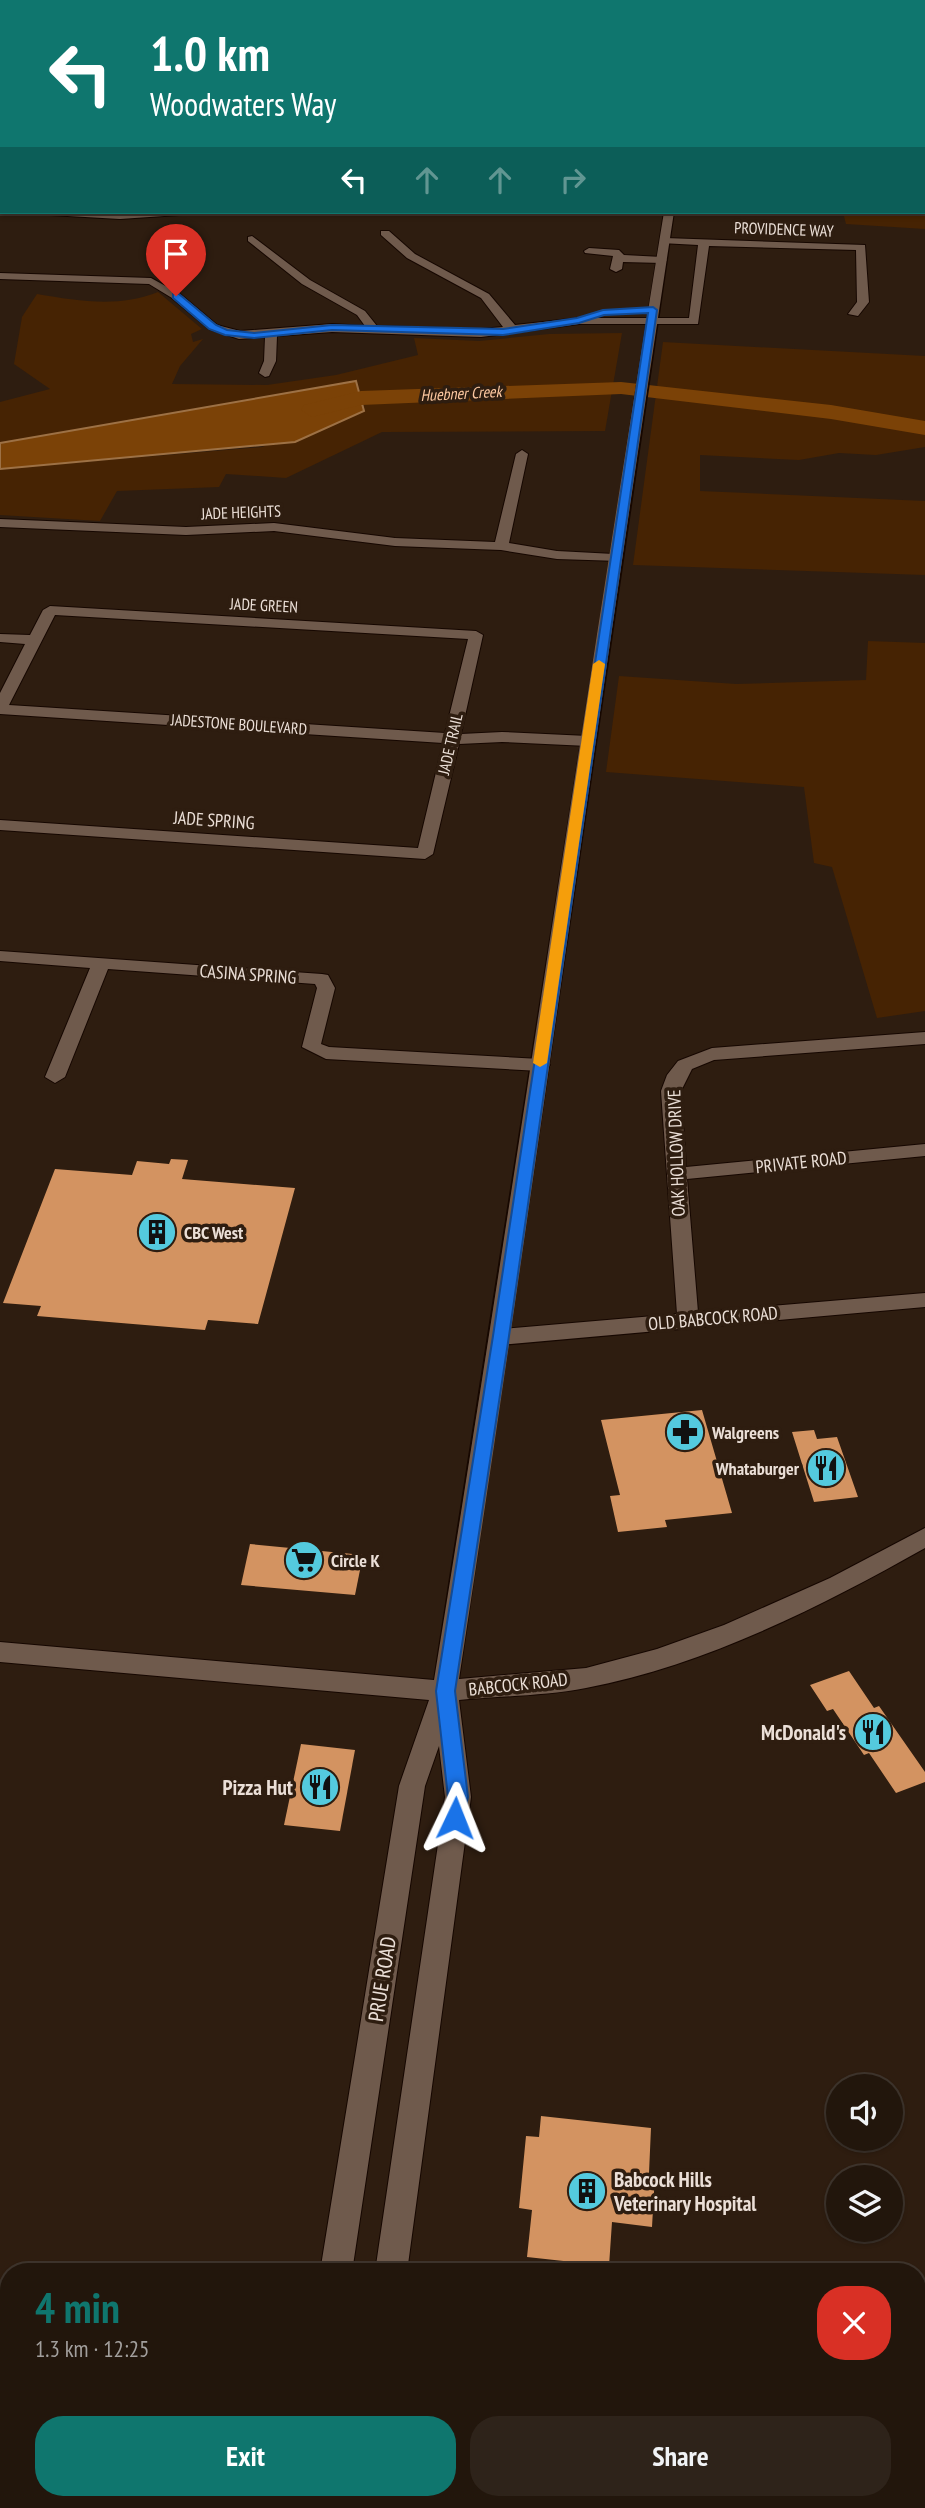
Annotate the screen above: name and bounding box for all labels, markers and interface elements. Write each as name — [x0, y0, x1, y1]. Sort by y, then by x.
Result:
text: 1.0 km — [150, 21, 270, 85]
icon: left — [35, 28, 126, 119]
text: Woodwaters Way — [150, 83, 336, 125]
icon: left — [335, 161, 373, 199]
icon: ahead — [408, 161, 446, 199]
icon: ahead — [481, 161, 519, 199]
icon: right — [554, 161, 592, 199]
street label: PROVIDENCE WAY — [734, 217, 835, 241]
pin — [146, 224, 206, 296]
icon: arrive — [157, 235, 195, 273]
water label: Huebner Creek — [420, 381, 504, 405]
street label: JADE HEIGHTS — [200, 501, 281, 523]
street label: JADE GREEN — [229, 593, 298, 617]
street label: JADESTONE BOULEVARD — [169, 709, 308, 739]
street label: JADE TRAIL — [433, 711, 467, 777]
street label: JADE SPRING — [172, 806, 255, 834]
street label: CASINA SPRING — [199, 959, 297, 989]
street label: OAK HOLLOW DRIVE — [662, 1089, 690, 1217]
street label: PRIVATE ROAD — [754, 1146, 848, 1178]
building icon: CBC West — [136, 1211, 178, 1253]
place label: CBC West — [184, 1221, 244, 1244]
street label: OLD BABCOCK ROAD — [647, 1301, 779, 1335]
pharmacy icon: Walgreens — [664, 1411, 706, 1453]
place label: Walgreens — [711, 1421, 779, 1444]
restaurant icon: Whataburger — [805, 1447, 847, 1489]
place label: Whataburger — [715, 1457, 800, 1480]
supermarket icon: Circle K — [283, 1539, 325, 1581]
place label: Circle K — [331, 1549, 381, 1572]
street label: BABCOCK ROAD — [467, 1667, 569, 1701]
restaurant icon: McDonald's — [852, 1711, 894, 1753]
place label: McDonald's — [761, 1719, 846, 1746]
restaurant icon: Pizza Hut — [299, 1766, 341, 1808]
place label: Pizza Hut — [223, 1774, 293, 1801]
position arrow — [418, 1781, 492, 1855]
street label: PRUE ROAD — [362, 1935, 402, 2023]
map controls — [826, 2074, 903, 2242]
button: sound — [826, 2074, 903, 2151]
button: layers — [826, 2165, 903, 2242]
place label: Babcock Hills Veterinary Hospital — [613, 2166, 757, 2217]
building icon: Babcock Hills Veterinary Hospital — [566, 2170, 608, 2212]
text: 4 min — [35, 2280, 120, 2335]
button: close — [817, 2286, 891, 2360]
text: 1.3 km · 12:25 — [35, 2334, 149, 2363]
button: Exit — [35, 2416, 456, 2496]
button: Share — [470, 2416, 891, 2496]

